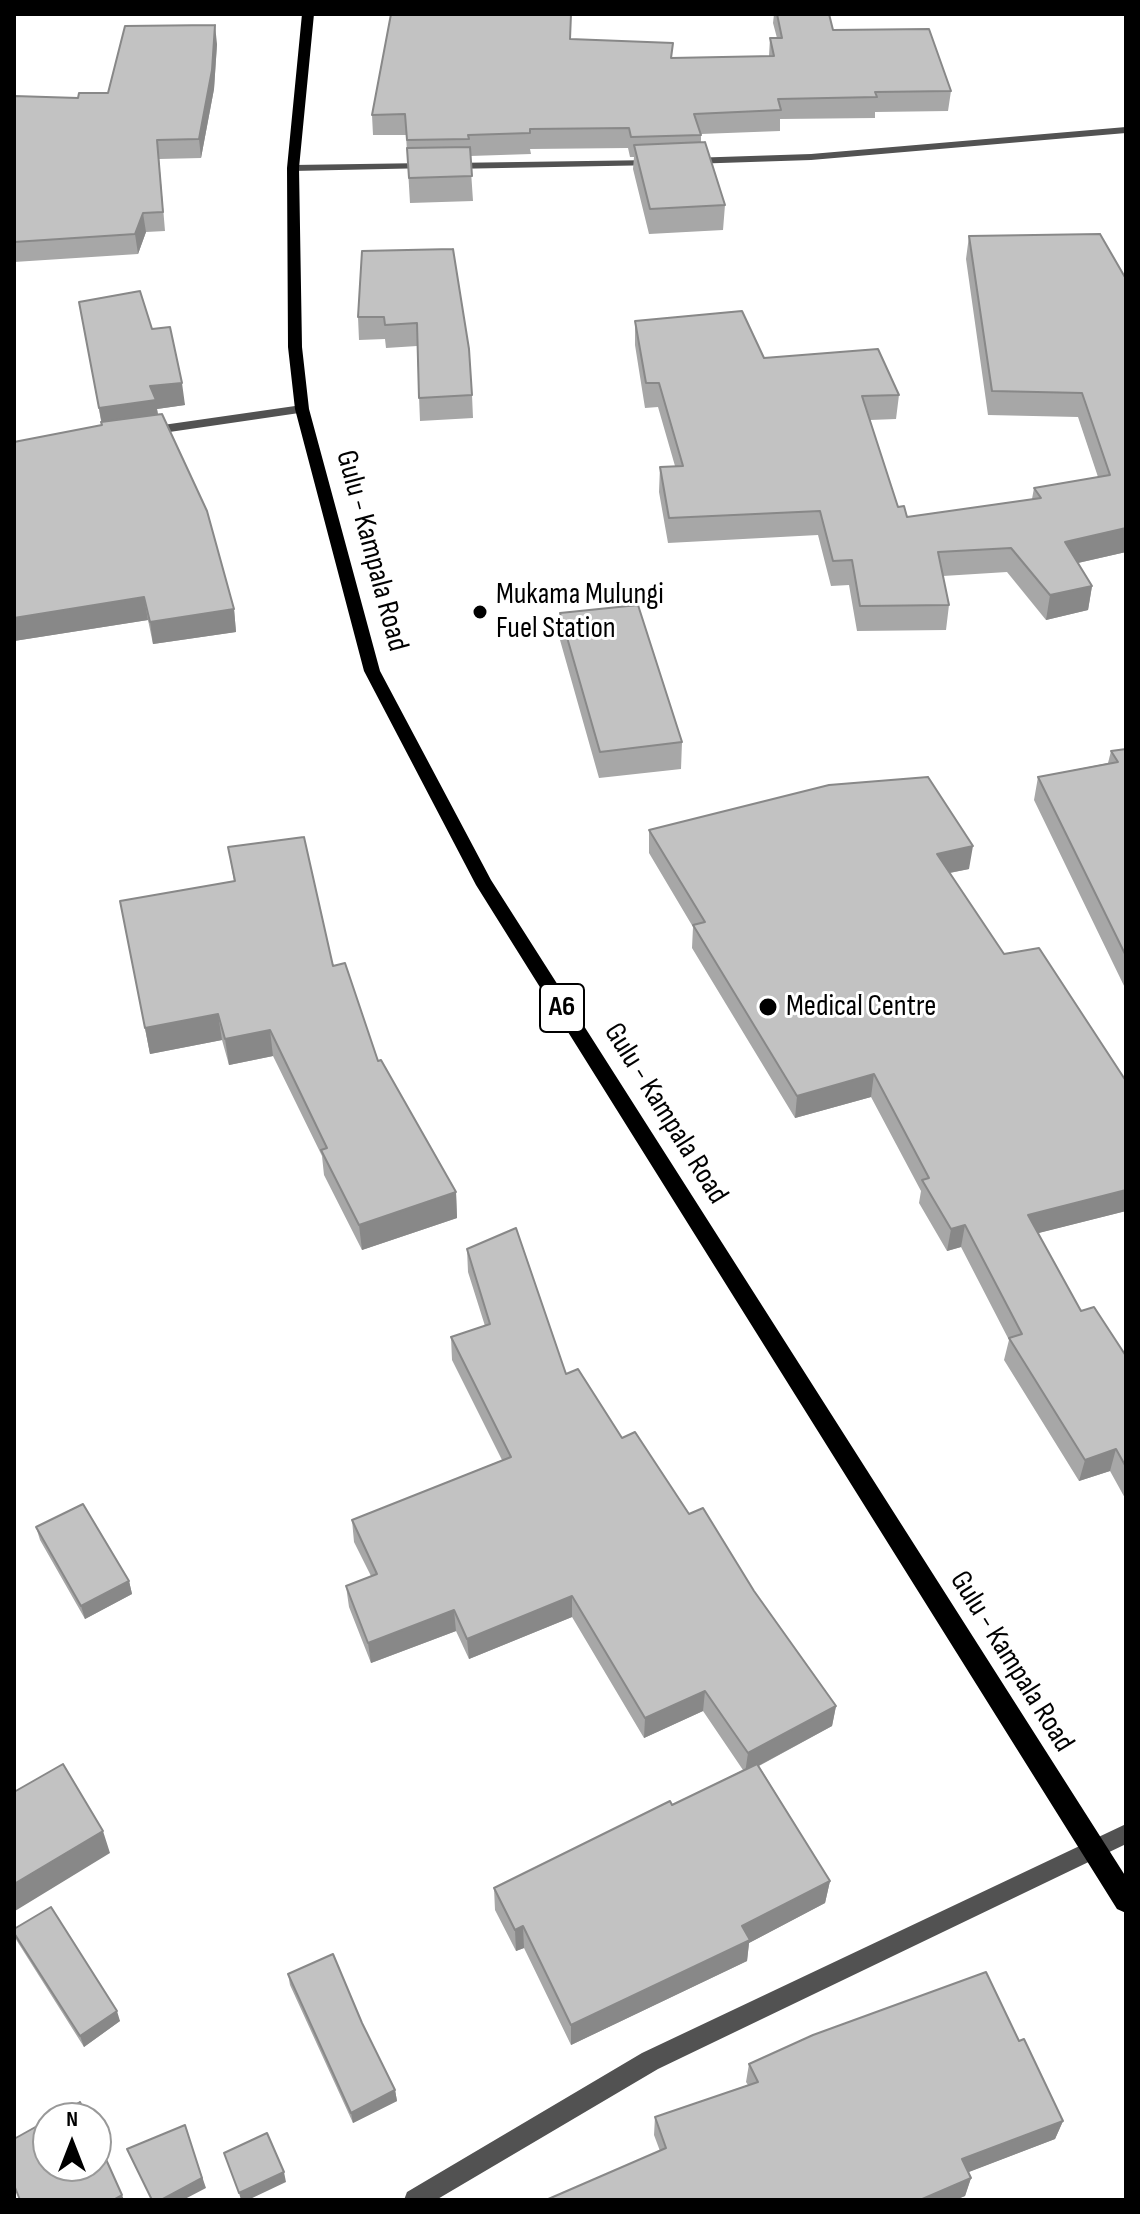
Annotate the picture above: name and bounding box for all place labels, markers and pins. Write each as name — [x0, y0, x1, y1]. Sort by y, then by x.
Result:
place label: Mukama Mulungi Fuel Station — [496, 577, 664, 648]
marker: Mukama Mulungi Fuel Station — [471, 603, 489, 621]
place label: Medical Centre — [786, 989, 936, 1025]
marker: Medical Centre — [757, 996, 779, 1018]

